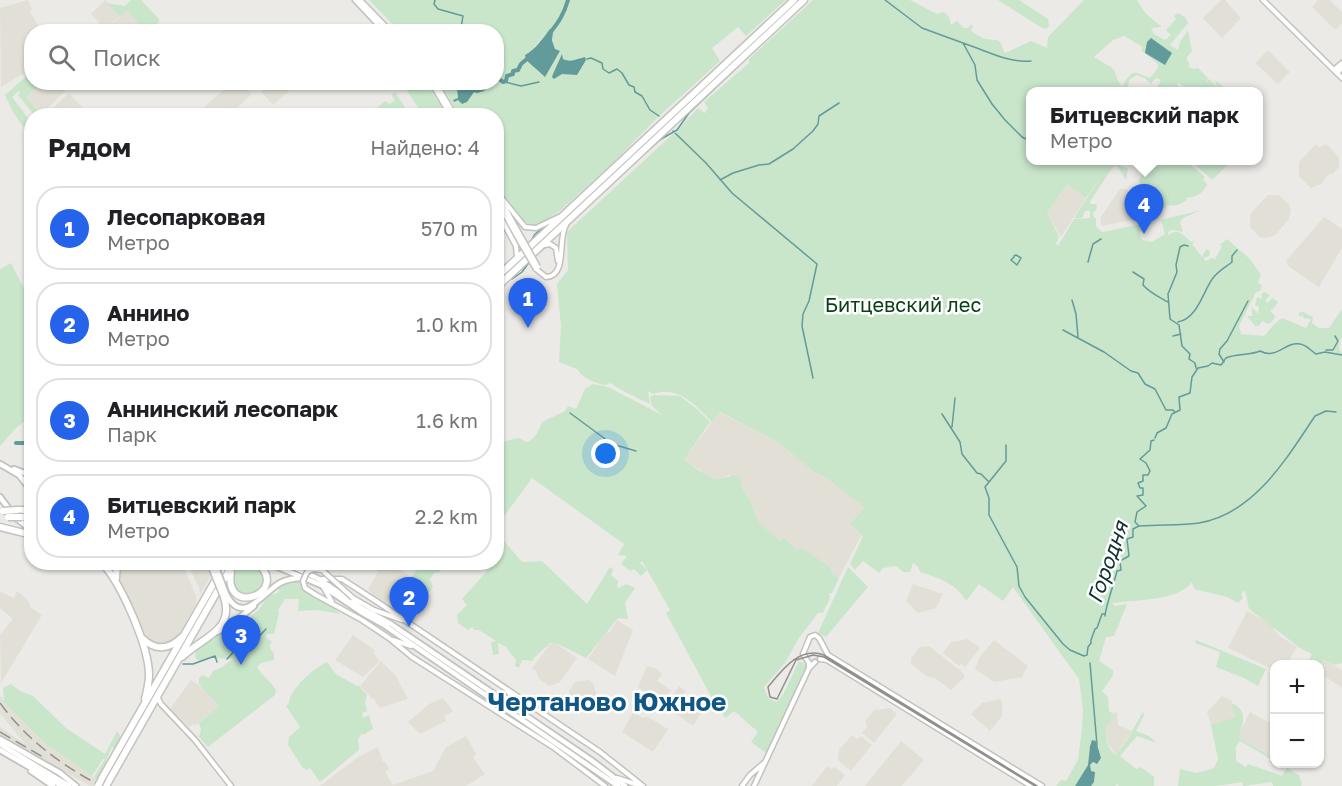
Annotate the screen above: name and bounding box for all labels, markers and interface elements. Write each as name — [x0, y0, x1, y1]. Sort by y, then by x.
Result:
search box — [24, 24, 504, 90]
icon: search — [45, 41, 78, 74]
text: Поиск — [93, 44, 161, 71]
popup — [1026, 87, 1263, 165]
text: Битцевский парк — [1050, 101, 1239, 128]
text: Метро — [1050, 128, 1113, 152]
text: Рядом — [48, 132, 131, 163]
text: Найдено: 4 — [370, 135, 480, 159]
pin: 4 — [1124, 184, 1164, 234]
text: Лесопарковая — [107, 203, 265, 230]
text: 1 — [64, 216, 75, 240]
text: 570 m — [421, 216, 478, 240]
text: Метро — [107, 230, 170, 254]
pin: 1 — [508, 278, 548, 328]
park label: Битцевский лес — [825, 292, 981, 316]
text: Аннино — [107, 299, 190, 326]
text: 2 — [63, 312, 76, 336]
text: 1.0 km — [416, 312, 478, 336]
text: Метро — [107, 326, 170, 350]
text: Аннинский лесопарк — [107, 395, 338, 422]
text: 3 — [63, 408, 76, 432]
text: 1.6 km — [416, 408, 478, 432]
text: Парк — [107, 422, 157, 446]
your location — [591, 439, 620, 468]
text: Битцевский парк — [107, 491, 296, 518]
text: 4 — [63, 504, 76, 528]
text: 2.2 km — [415, 504, 478, 528]
water label: Городня — [1081, 516, 1134, 606]
text: Метро — [107, 518, 170, 542]
pin: 2 — [390, 578, 428, 627]
pin: 3 — [222, 616, 260, 665]
map controls — [1270, 660, 1324, 768]
button: + — [1270, 660, 1324, 714]
district label: Чертаново Южное — [488, 686, 726, 717]
button: − — [1270, 714, 1324, 768]

